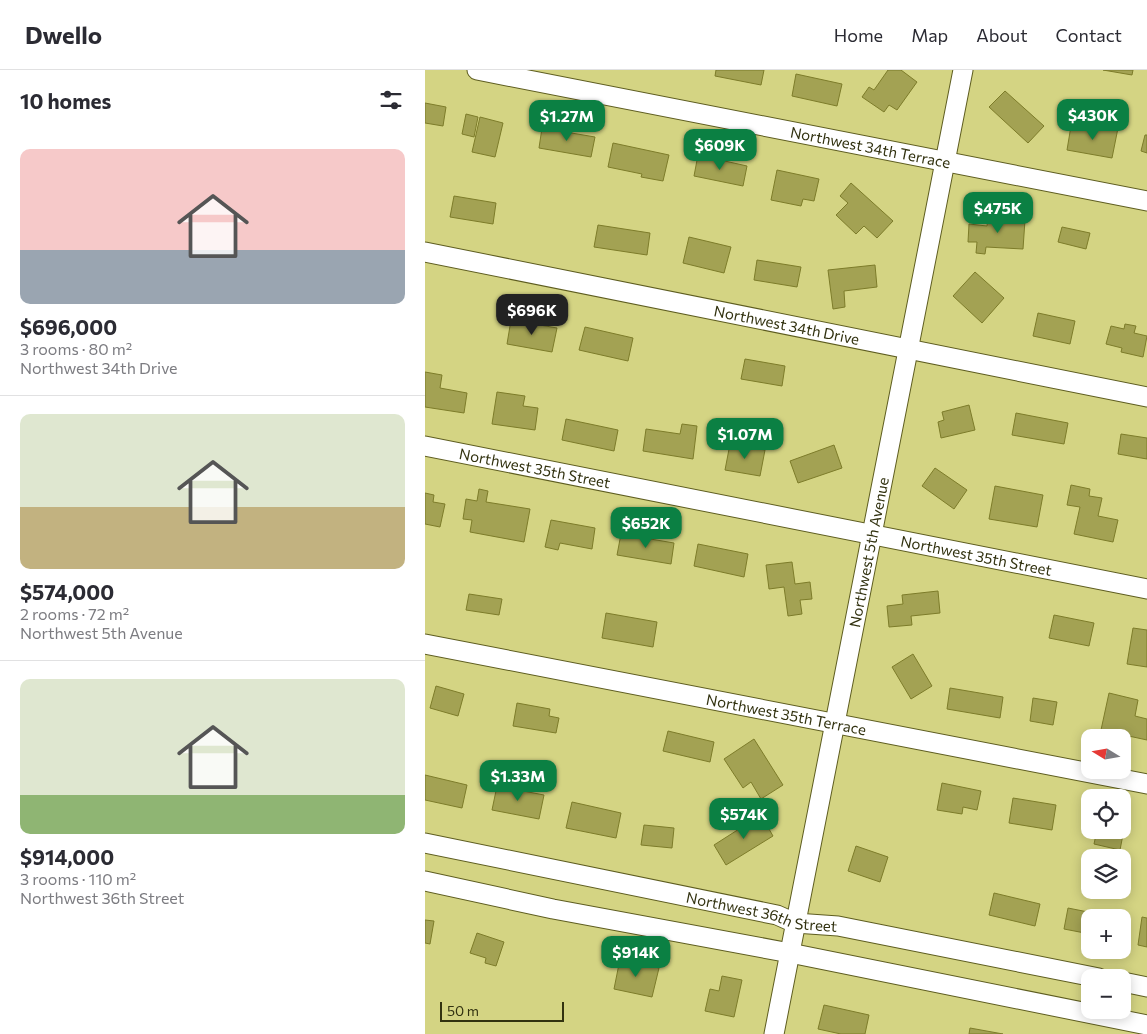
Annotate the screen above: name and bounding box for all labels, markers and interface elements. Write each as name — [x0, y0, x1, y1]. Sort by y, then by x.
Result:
text: Dwello — [25, 20, 102, 49]
text: Home — [834, 24, 883, 46]
text: Map — [911, 24, 948, 46]
text: About — [976, 24, 1028, 46]
text: Contact — [1056, 24, 1122, 46]
icon: filters — [377, 86, 405, 114]
text: 10 homes — [20, 88, 111, 113]
pin: $430K — [1058, 98, 1128, 141]
pin: $1.27M — [526, 100, 608, 142]
text: $430K — [1068, 105, 1118, 124]
text: $1.27M — [540, 106, 594, 125]
street label: Northwest 34th Terrace — [789, 122, 952, 171]
pin: $609K — [685, 128, 755, 171]
text: $609K — [695, 135, 745, 154]
icon: home — [168, 181, 258, 271]
pin: $475K — [963, 191, 1033, 234]
text: $475K — [974, 198, 1022, 217]
pin: $696K — [497, 294, 567, 336]
text: $696K — [507, 300, 557, 319]
street label: Northwest 34th Drive — [713, 301, 861, 348]
text: $696,000 — [20, 314, 117, 339]
text: 3 rooms · 80 m² — [20, 339, 132, 358]
text: Northwest 34th Drive — [20, 358, 178, 377]
pin: $1.07M — [704, 418, 786, 460]
text: $1.07M — [717, 424, 773, 443]
street label: Northwest 35th Street — [458, 444, 612, 492]
icon: home — [168, 447, 258, 537]
street label: Northwest 5th Avenue — [845, 475, 892, 629]
pin: $652K — [611, 506, 681, 549]
text: $652K — [622, 513, 670, 532]
street label: Northwest 35th Street — [899, 531, 1053, 579]
text: $574,000 — [20, 579, 114, 604]
text: 2 rooms · 72 m² — [20, 604, 129, 623]
text: Northwest 5th Avenue — [20, 623, 183, 642]
street label: Northwest 35th Terrace — [705, 690, 868, 738]
icon: home — [168, 712, 258, 802]
north arrow — [1081, 729, 1131, 779]
map controls — [1081, 729, 1131, 1019]
pin: $1.33M — [477, 760, 559, 802]
text: $1.33M — [491, 766, 545, 785]
button: locate — [1081, 789, 1131, 839]
pin: $574K — [709, 798, 779, 840]
text: $574K — [720, 804, 768, 823]
text: $914,000 — [20, 844, 114, 869]
button: layers — [1081, 849, 1131, 899]
text: 3 rooms · 110 m² — [20, 869, 136, 888]
text: Northwest 36th Street — [20, 888, 184, 907]
street label: Northwest 36th Street — [685, 888, 838, 935]
button: + — [1081, 909, 1131, 959]
pin: $914K — [601, 936, 671, 978]
text: $914K — [612, 942, 660, 961]
button: − — [1081, 969, 1131, 1019]
scale bar — [440, 999, 564, 1022]
text: 50 m — [447, 1002, 479, 1019]

